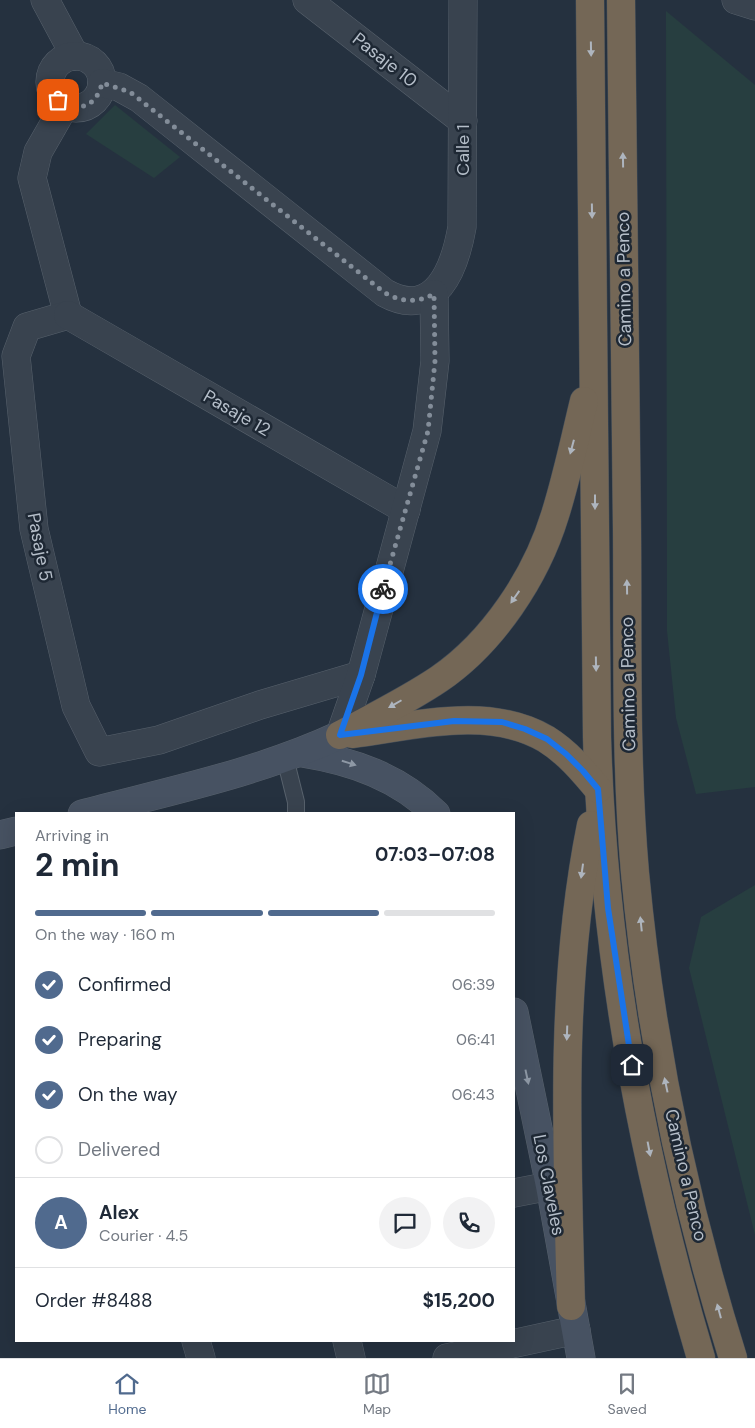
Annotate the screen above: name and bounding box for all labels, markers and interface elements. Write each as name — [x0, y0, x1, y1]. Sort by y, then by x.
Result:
street label: Pasaje 10 — [348, 27, 422, 93]
one-way arrow — [587, 41, 595, 57]
pin — [37, 79, 79, 121]
icon: bag — [44, 86, 72, 114]
street label: Calle 1 — [451, 124, 475, 176]
one-way arrow — [619, 152, 627, 168]
one-way arrow — [588, 203, 596, 219]
street label: Camino a Penco — [611, 211, 637, 347]
street label: Pasaje 12 — [199, 384, 275, 442]
one-way arrow — [568, 439, 576, 454]
one-way arrow — [591, 494, 599, 510]
street label: Pasaje 5 — [22, 511, 58, 583]
courier — [358, 564, 408, 614]
icon: bike — [369, 575, 397, 603]
one-way arrow — [623, 579, 631, 595]
one-way arrow — [510, 590, 520, 604]
street label: Camino a Penco — [615, 616, 641, 752]
one-way arrow — [592, 656, 600, 672]
one-way arrow — [388, 700, 403, 708]
one-way arrow — [342, 760, 357, 768]
text: Arriving in — [35, 825, 109, 846]
text: 07:03–07:08 — [375, 842, 495, 867]
text: 2 min — [35, 844, 120, 886]
one-way arrow — [578, 864, 586, 880]
one-way arrow — [637, 916, 645, 932]
text: On the way · 160 m — [35, 924, 175, 945]
icon: check — [35, 971, 63, 999]
text: Confirmed — [78, 972, 171, 997]
text: 06:39 — [452, 974, 495, 995]
one-way arrow — [563, 1025, 571, 1041]
icon: check — [35, 1026, 63, 1054]
text: Preparing — [78, 1027, 162, 1052]
text: 06:41 — [456, 1029, 495, 1050]
pin — [611, 1044, 653, 1086]
icon: home — [618, 1051, 646, 1079]
one-way arrow — [524, 1070, 532, 1086]
one-way arrow — [661, 1077, 669, 1093]
icon: check — [35, 1081, 63, 1109]
text: On the way — [78, 1082, 178, 1107]
text: 06:43 — [452, 1084, 495, 1105]
street label: Camino a Penco — [659, 1107, 713, 1243]
street label: Los Claveles — [527, 1132, 571, 1238]
text: Delivered — [78, 1137, 160, 1162]
one-way arrow — [645, 1141, 653, 1156]
button: chat — [379, 1197, 431, 1249]
button: phone — [443, 1197, 495, 1249]
text: Alex — [99, 1200, 139, 1225]
text: A — [54, 1210, 68, 1235]
text: Courier · 4.5 — [99, 1225, 188, 1246]
text: Order #8488 — [35, 1288, 153, 1313]
text: $15,200 — [422, 1288, 495, 1313]
one-way arrow — [715, 1304, 723, 1319]
tab: Home — [108, 1370, 146, 1418]
tab: Map — [363, 1370, 391, 1418]
tab: Saved — [608, 1370, 647, 1418]

